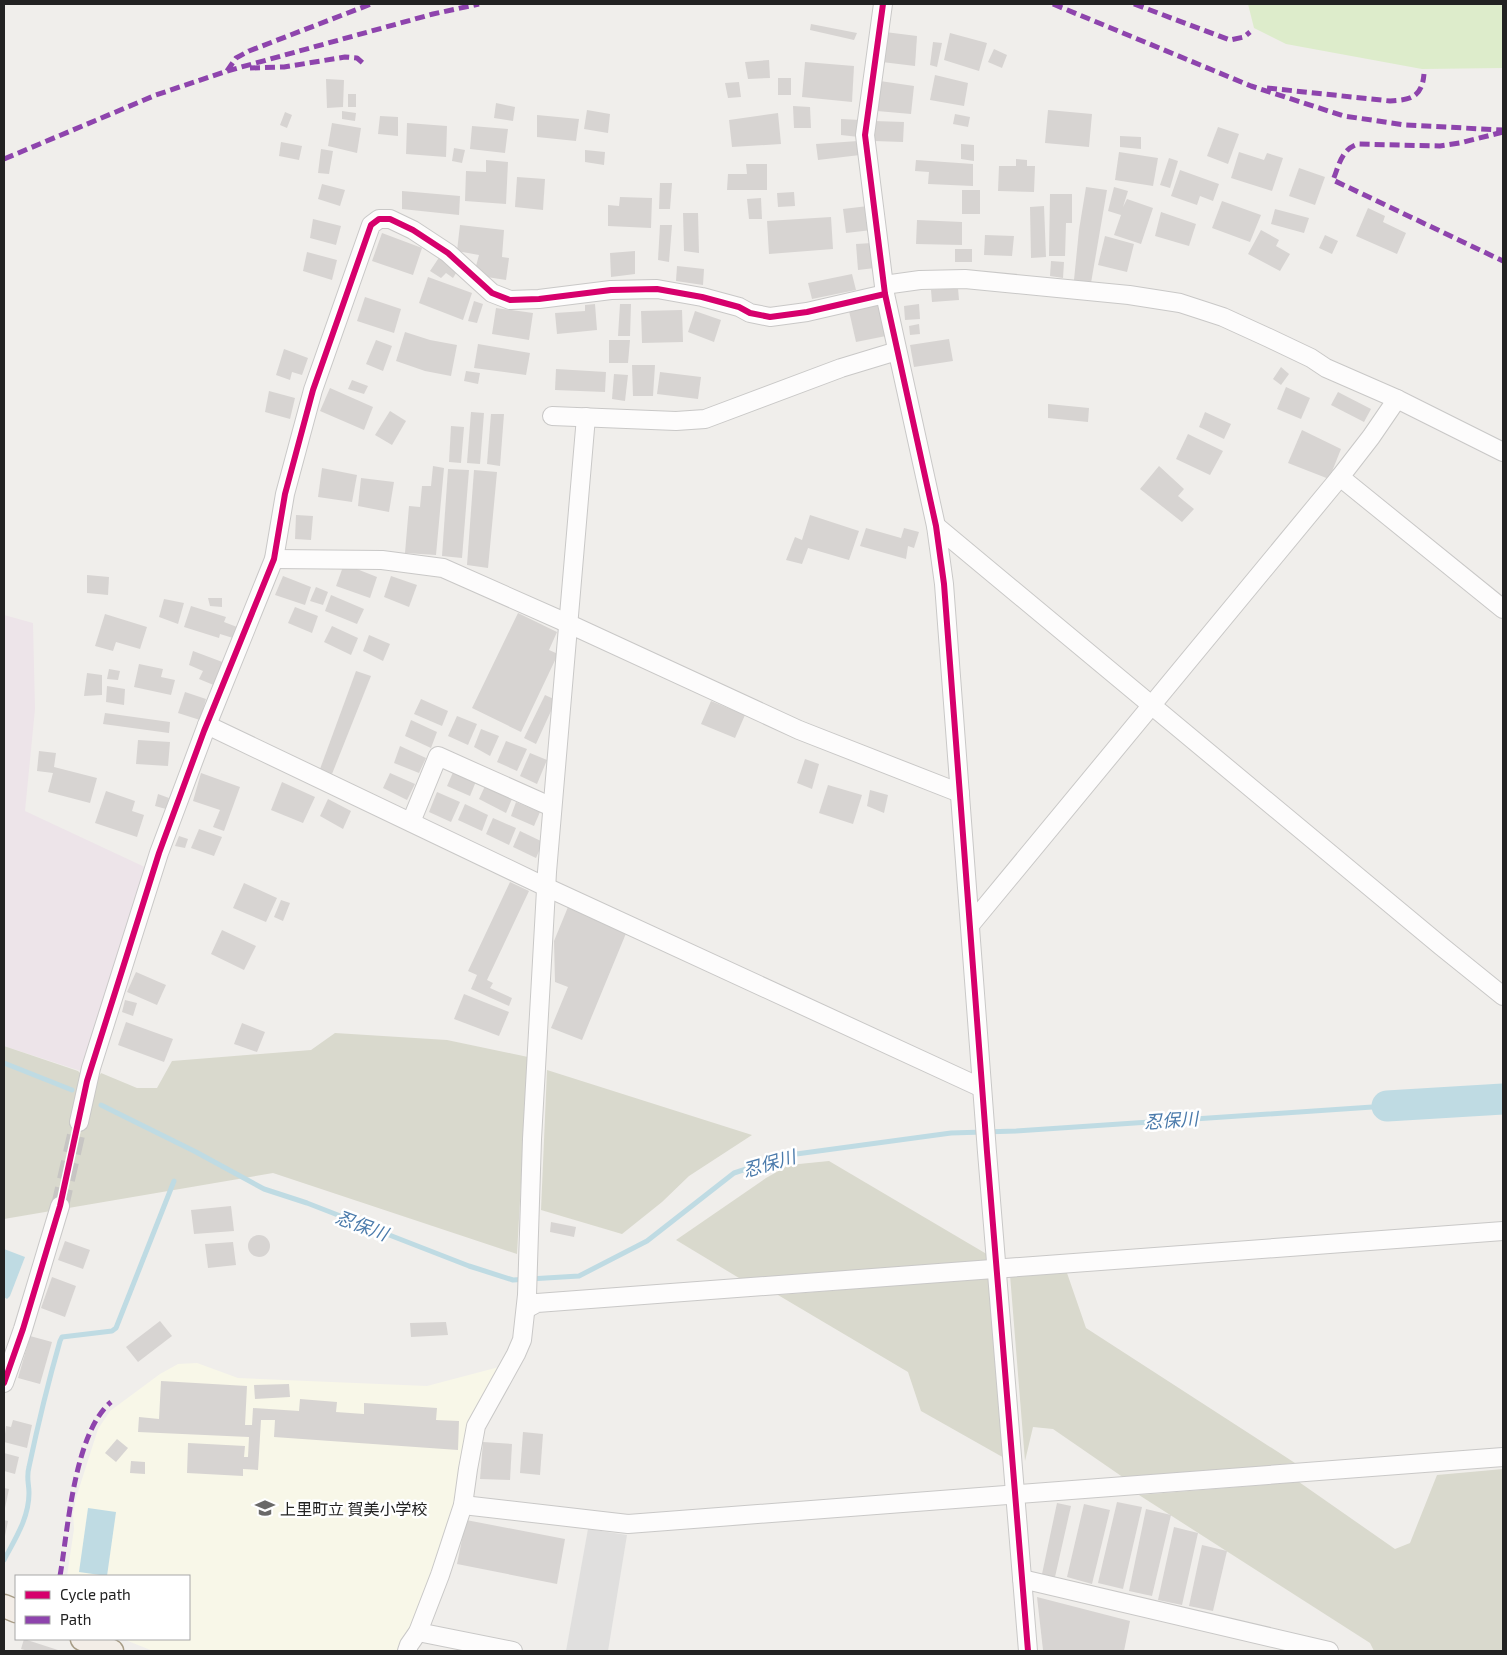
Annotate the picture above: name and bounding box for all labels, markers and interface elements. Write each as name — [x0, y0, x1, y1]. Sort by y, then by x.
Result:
water label: 忍保川 — [1143, 1107, 1201, 1133]
water label: 忍保川 — [740, 1144, 800, 1181]
water label: 忍保川 — [333, 1205, 393, 1245]
school or university icon: 上里町立 賀美小学校 — [254, 1497, 276, 1519]
place label: 上里町立 賀美小学校 — [280, 1499, 428, 1518]
legend — [15, 1575, 190, 1640]
text: Cycle path — [60, 1585, 131, 1603]
text: Path — [60, 1610, 91, 1628]

